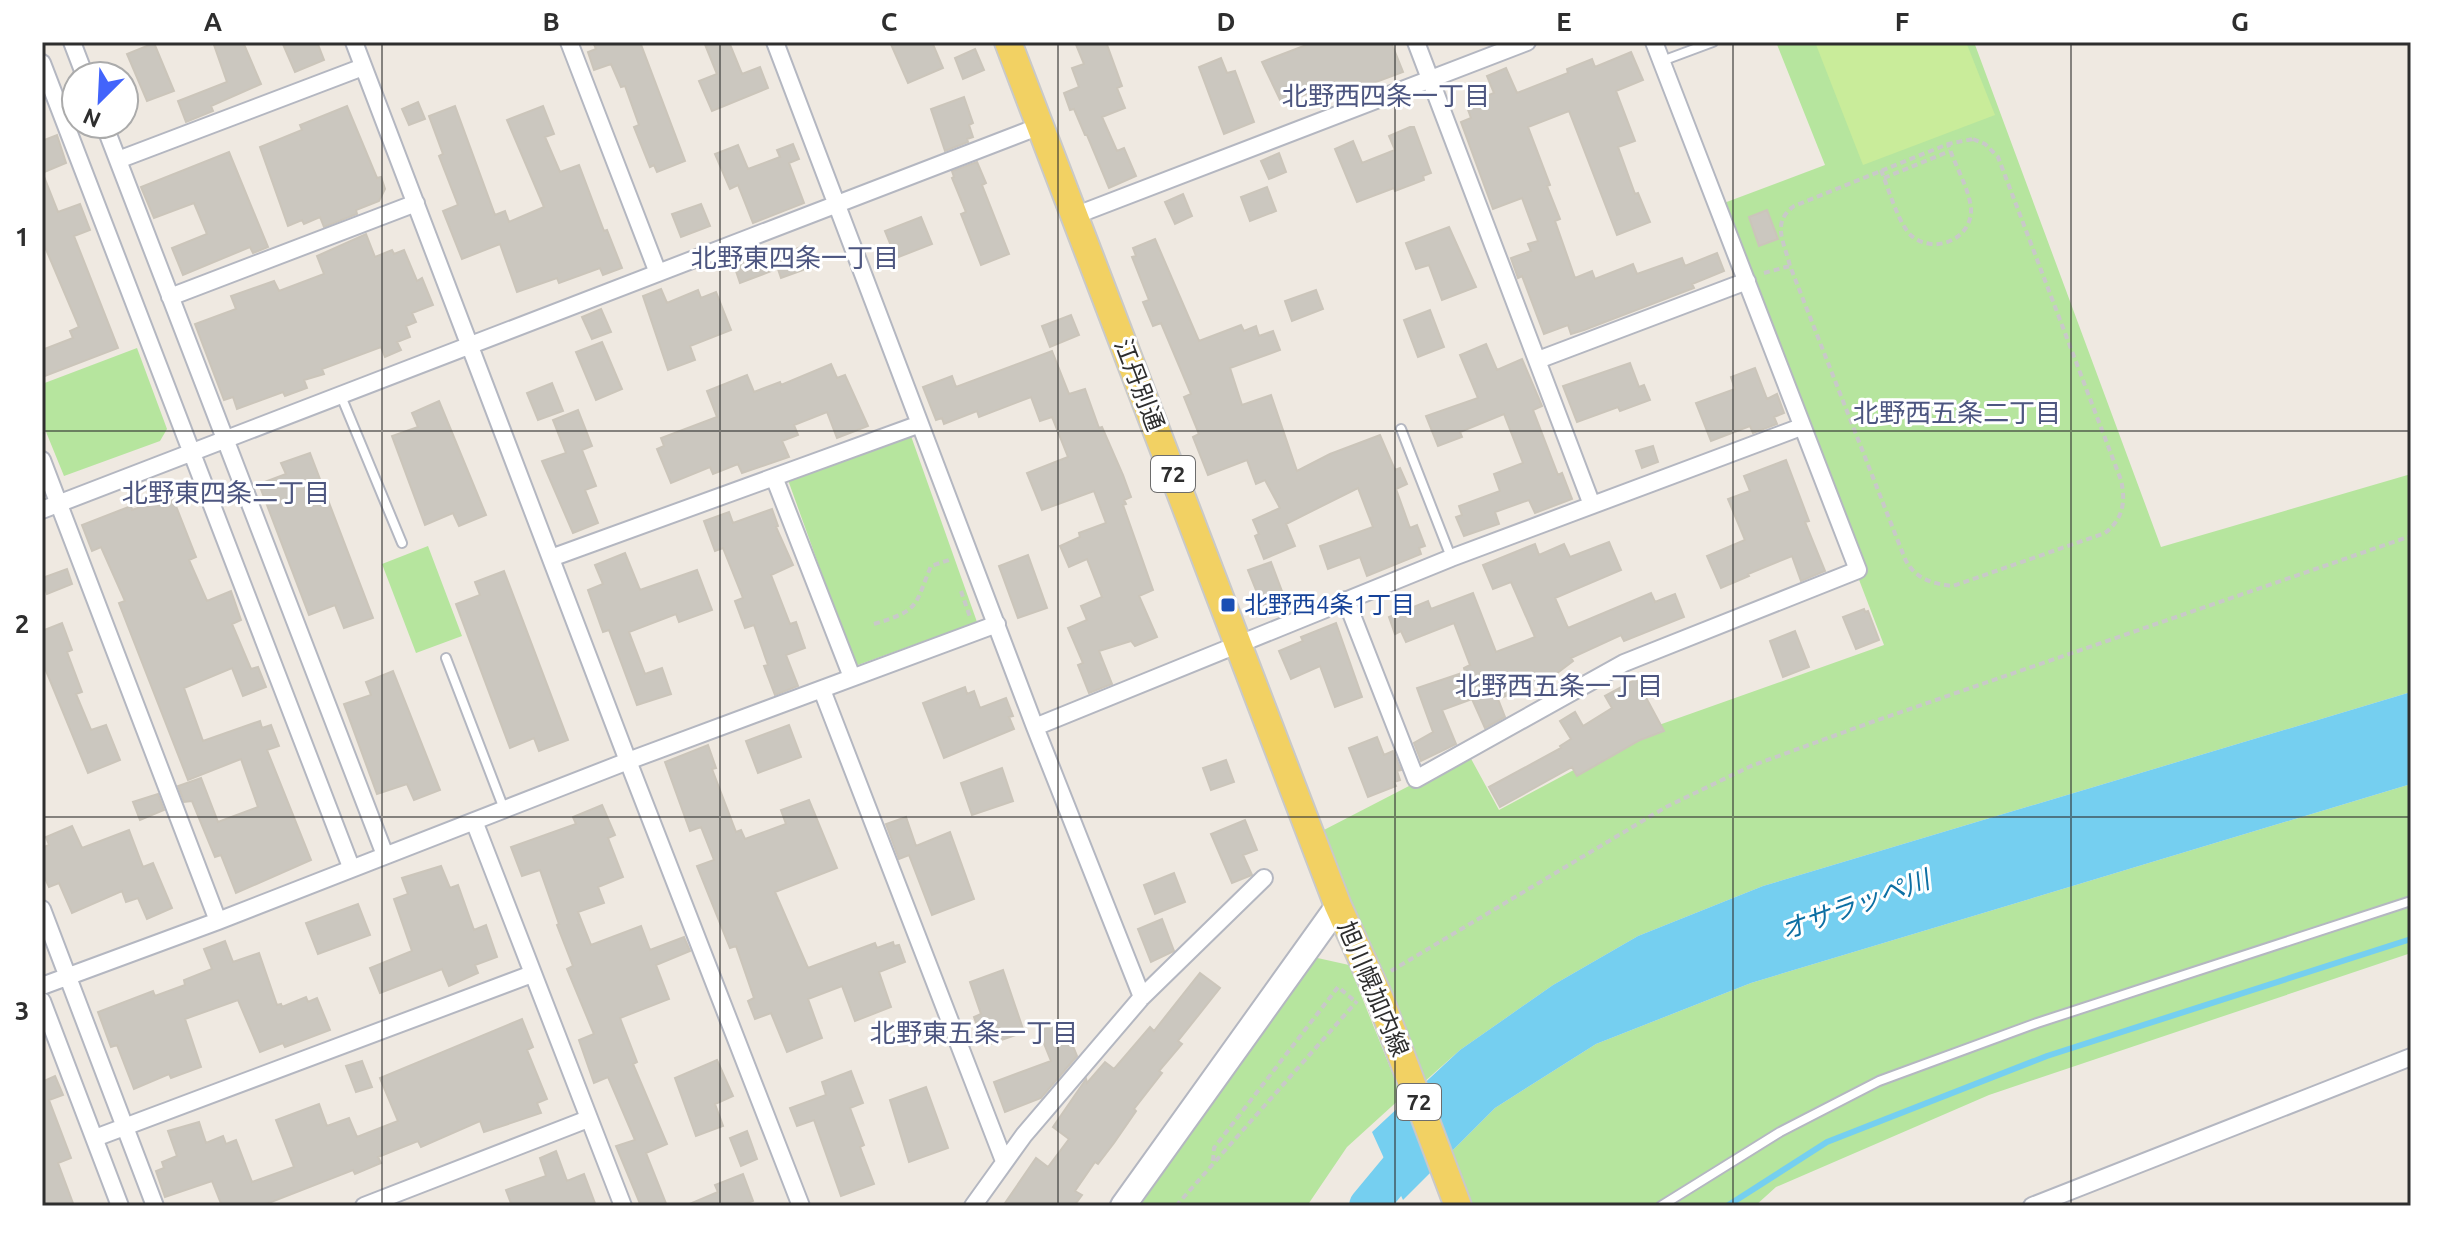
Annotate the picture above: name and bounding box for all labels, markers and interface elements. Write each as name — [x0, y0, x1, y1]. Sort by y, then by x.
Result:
text: A — [204, 7, 223, 36]
text: B — [542, 7, 560, 36]
text: C — [881, 7, 898, 36]
text: D — [1217, 7, 1235, 36]
text: E — [1556, 7, 1572, 36]
text: F — [1895, 7, 1909, 36]
text: G — [2231, 7, 2249, 36]
north arrow — [60, 60, 140, 140]
district label: 北野西四条一丁目 — [1282, 81, 1490, 110]
text: N — [79, 104, 104, 133]
text: 1 — [15, 222, 29, 251]
district label: 北野東四条一丁目 — [691, 243, 899, 272]
street label: 江丹別通 — [1110, 335, 1169, 434]
district label: 北野西五条二丁目 — [1853, 398, 2061, 427]
road number: 72 — [1151, 456, 1195, 492]
district label: 北野東四条二丁目 — [122, 478, 330, 507]
place label: 北野西4条1丁目 — [1244, 591, 1415, 618]
marker: 北野西4条1丁目 — [1219, 596, 1237, 614]
text: 2 — [15, 609, 29, 638]
district label: 北野西五条一丁目 — [1455, 671, 1663, 700]
water label: オサラッペ川 — [1777, 863, 1936, 945]
street label: 旭川幌加内線 — [1333, 917, 1414, 1060]
text: 3 — [15, 996, 29, 1025]
district label: 北野東五条一丁目 — [870, 1018, 1078, 1047]
road number: 72 — [1397, 1084, 1441, 1120]

